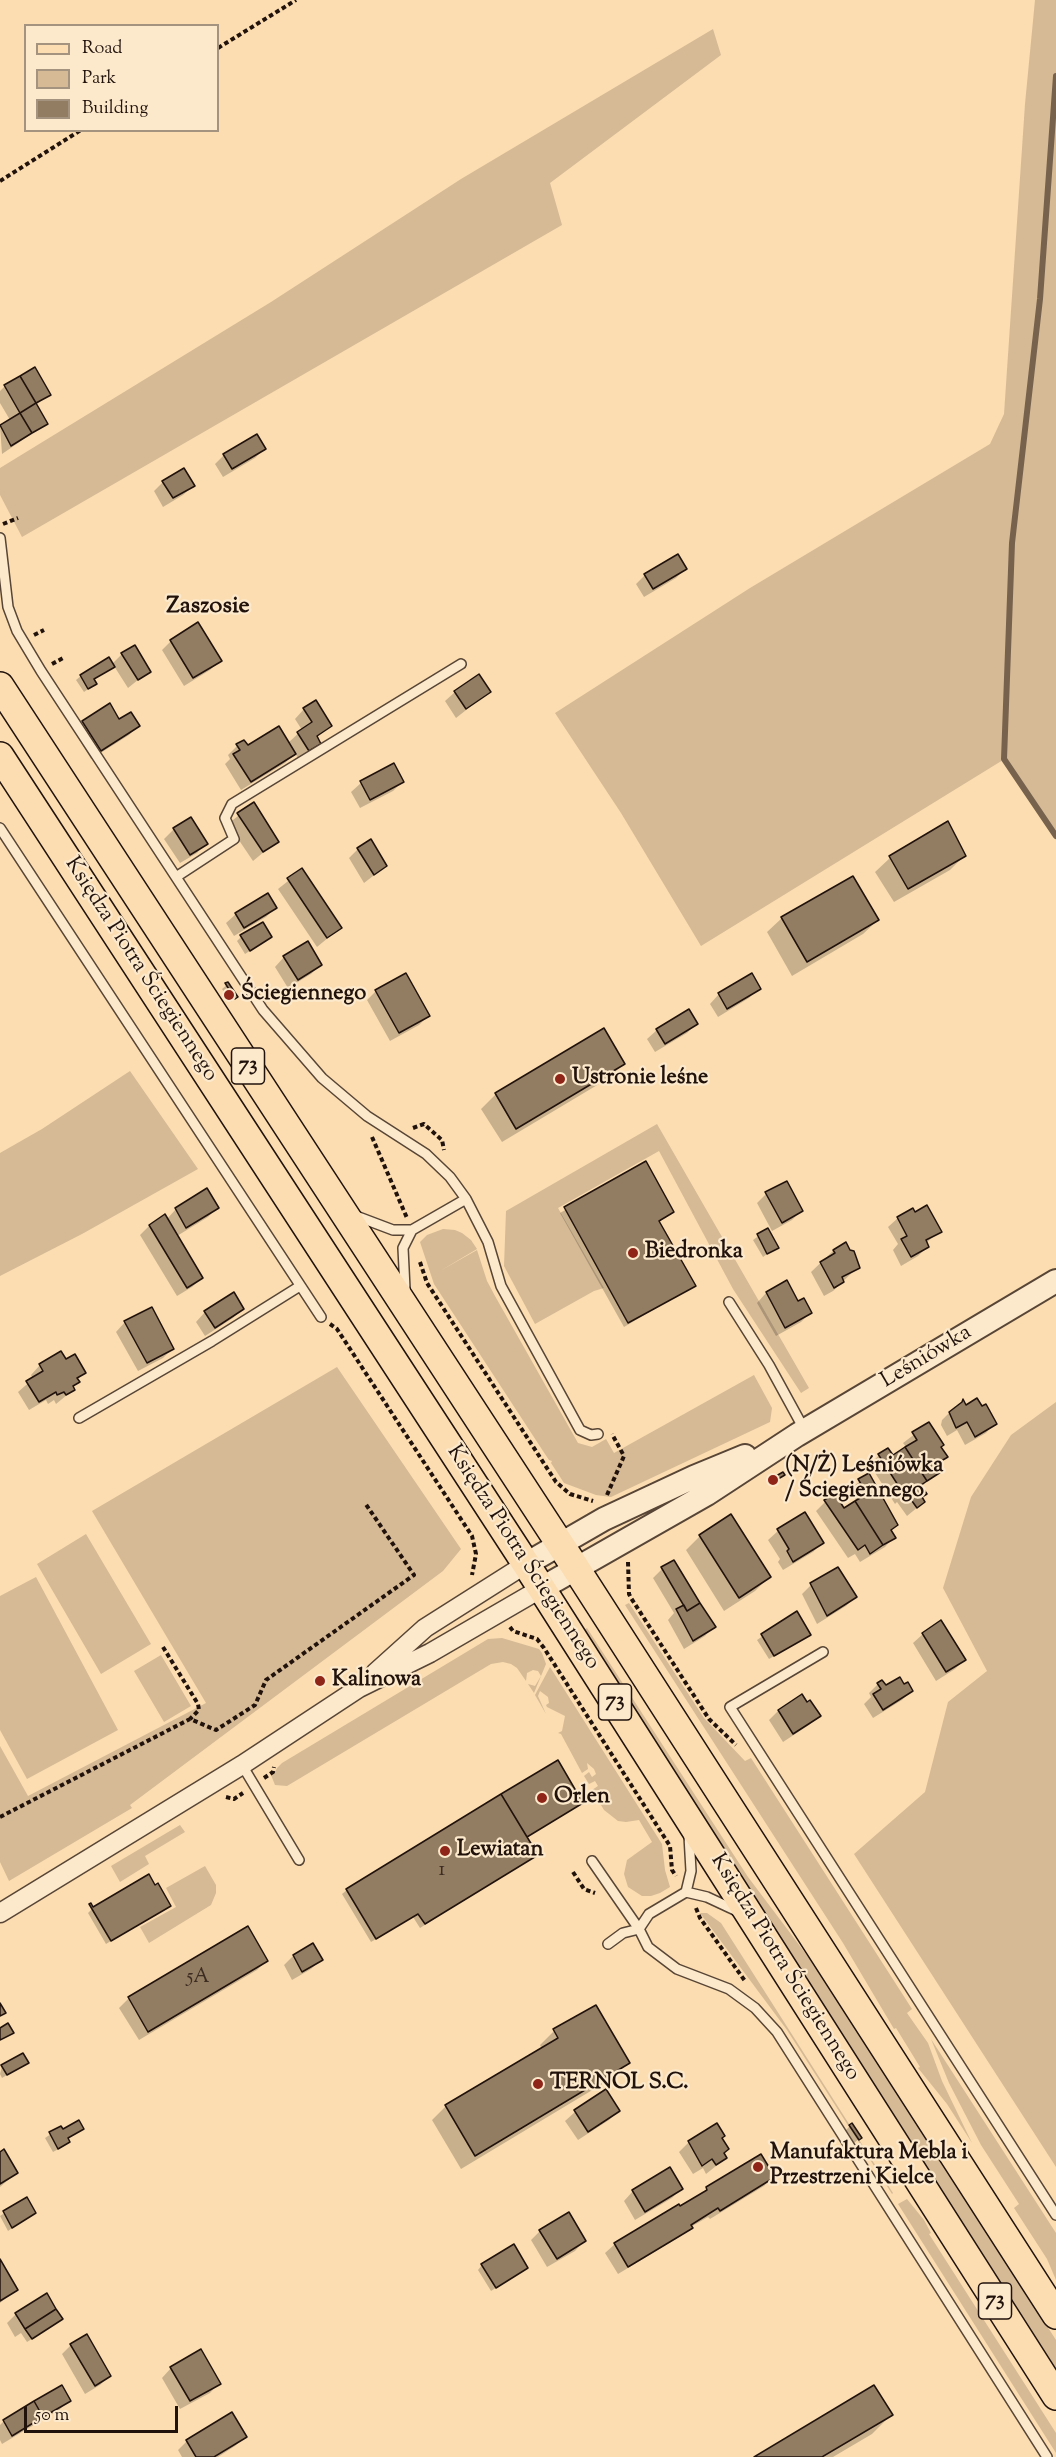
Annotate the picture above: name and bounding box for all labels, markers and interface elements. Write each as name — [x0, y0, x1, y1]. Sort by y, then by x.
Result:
legend — [24, 24, 219, 132]
text: Road — [82, 36, 122, 62]
text: Park — [82, 66, 116, 92]
text: Building — [82, 96, 148, 122]
district label: Zaszosie — [166, 594, 250, 622]
street label: Księdza Piotra Ściegiennego — [57, 853, 223, 1087]
place label: Ściegiennego — [241, 982, 366, 1008]
marker: Ściegiennego — [222, 988, 236, 1002]
road number: 73 — [232, 1048, 264, 1084]
place label: Ustronie leśne — [572, 1066, 708, 1092]
marker: Ustronie leśne — [553, 1072, 567, 1086]
place label: Biedronka — [645, 1240, 743, 1266]
marker: Biedronka — [626, 1246, 640, 1260]
street label: Leśniówka — [877, 1321, 977, 1395]
street label: Księdza Piotra Ściegiennego — [439, 1441, 605, 1675]
place label: (N/Ż) Leśniówka / Ściegiennego — [785, 1454, 943, 1506]
marker: (N/Ż) Leśniówka / Ściegiennego — [766, 1473, 780, 1487]
place label: Kalinowa — [332, 1668, 421, 1694]
marker: Kalinowa — [313, 1674, 327, 1688]
road number: 73 — [598, 1684, 632, 1720]
place label: Orlen — [554, 1785, 610, 1811]
marker: Orlen — [535, 1791, 549, 1805]
place label: Lewiatan — [457, 1838, 543, 1864]
marker: Lewiatan — [438, 1844, 452, 1858]
street label: Księdza Piotra Ściegiennego — [703, 1850, 865, 2086]
house number: 1 — [439, 1860, 445, 1884]
house number: 5A — [186, 1967, 210, 1991]
place label: TERNOL S.C. — [550, 2071, 689, 2097]
marker: TERNOL S.C. — [531, 2077, 545, 2091]
place label: Manufaktura Mebla i Przestrzeni Kielce — [770, 2141, 968, 2192]
marker: Manufaktura Mebla i Przestrzeni Kielce — [751, 2160, 765, 2174]
road number: 73 — [978, 2283, 1012, 2319]
scale bar — [27, 2394, 182, 2432]
text: 50 m — [35, 2403, 69, 2429]

